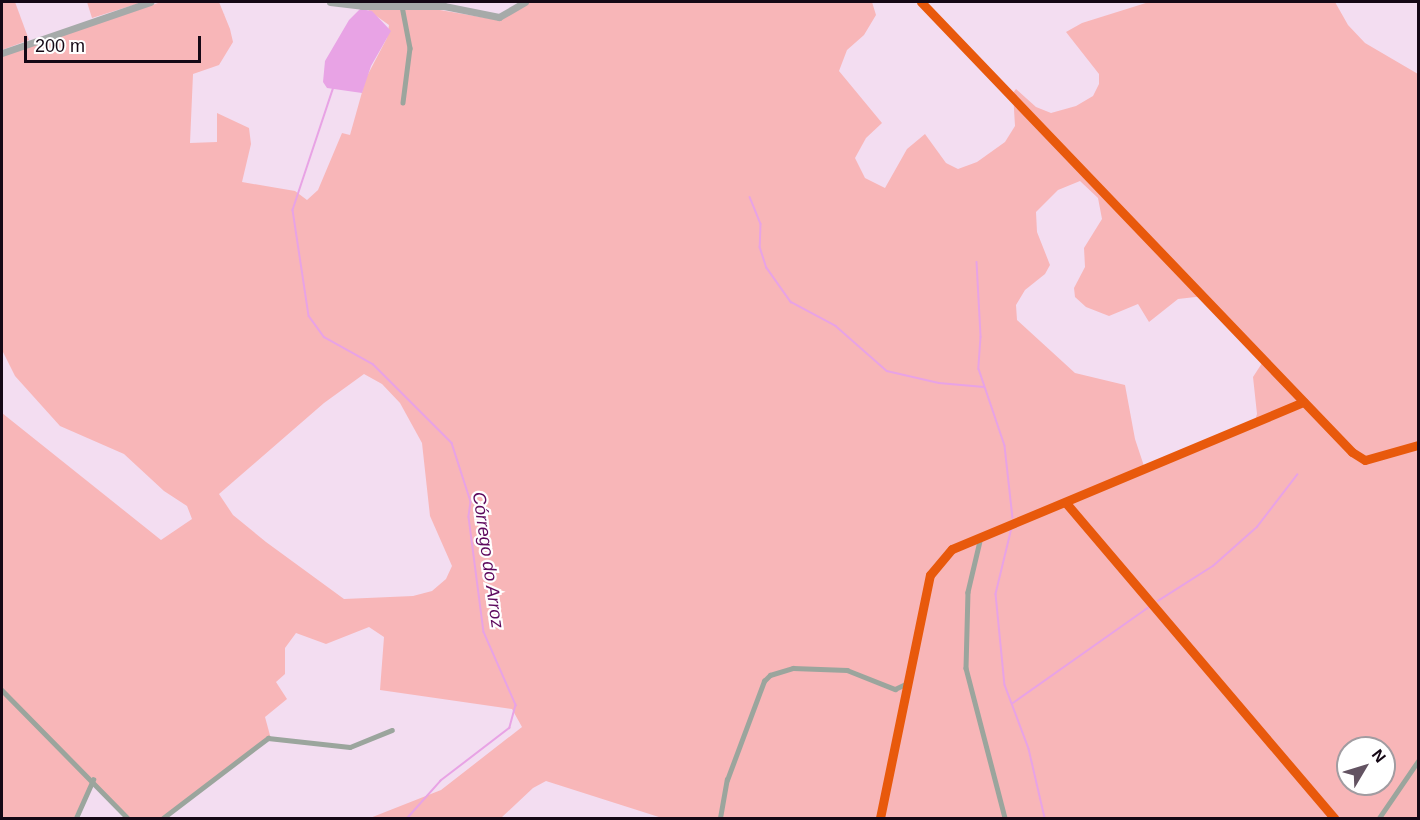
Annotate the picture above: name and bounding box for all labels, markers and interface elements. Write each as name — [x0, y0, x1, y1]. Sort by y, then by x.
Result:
scale bar — [27, 24, 204, 62]
text: 200 m — [35, 36, 85, 56]
water label: Córrego do Arroz — [468, 490, 508, 630]
north arrow — [1336, 736, 1396, 796]
text: N — [1369, 746, 1389, 766]

